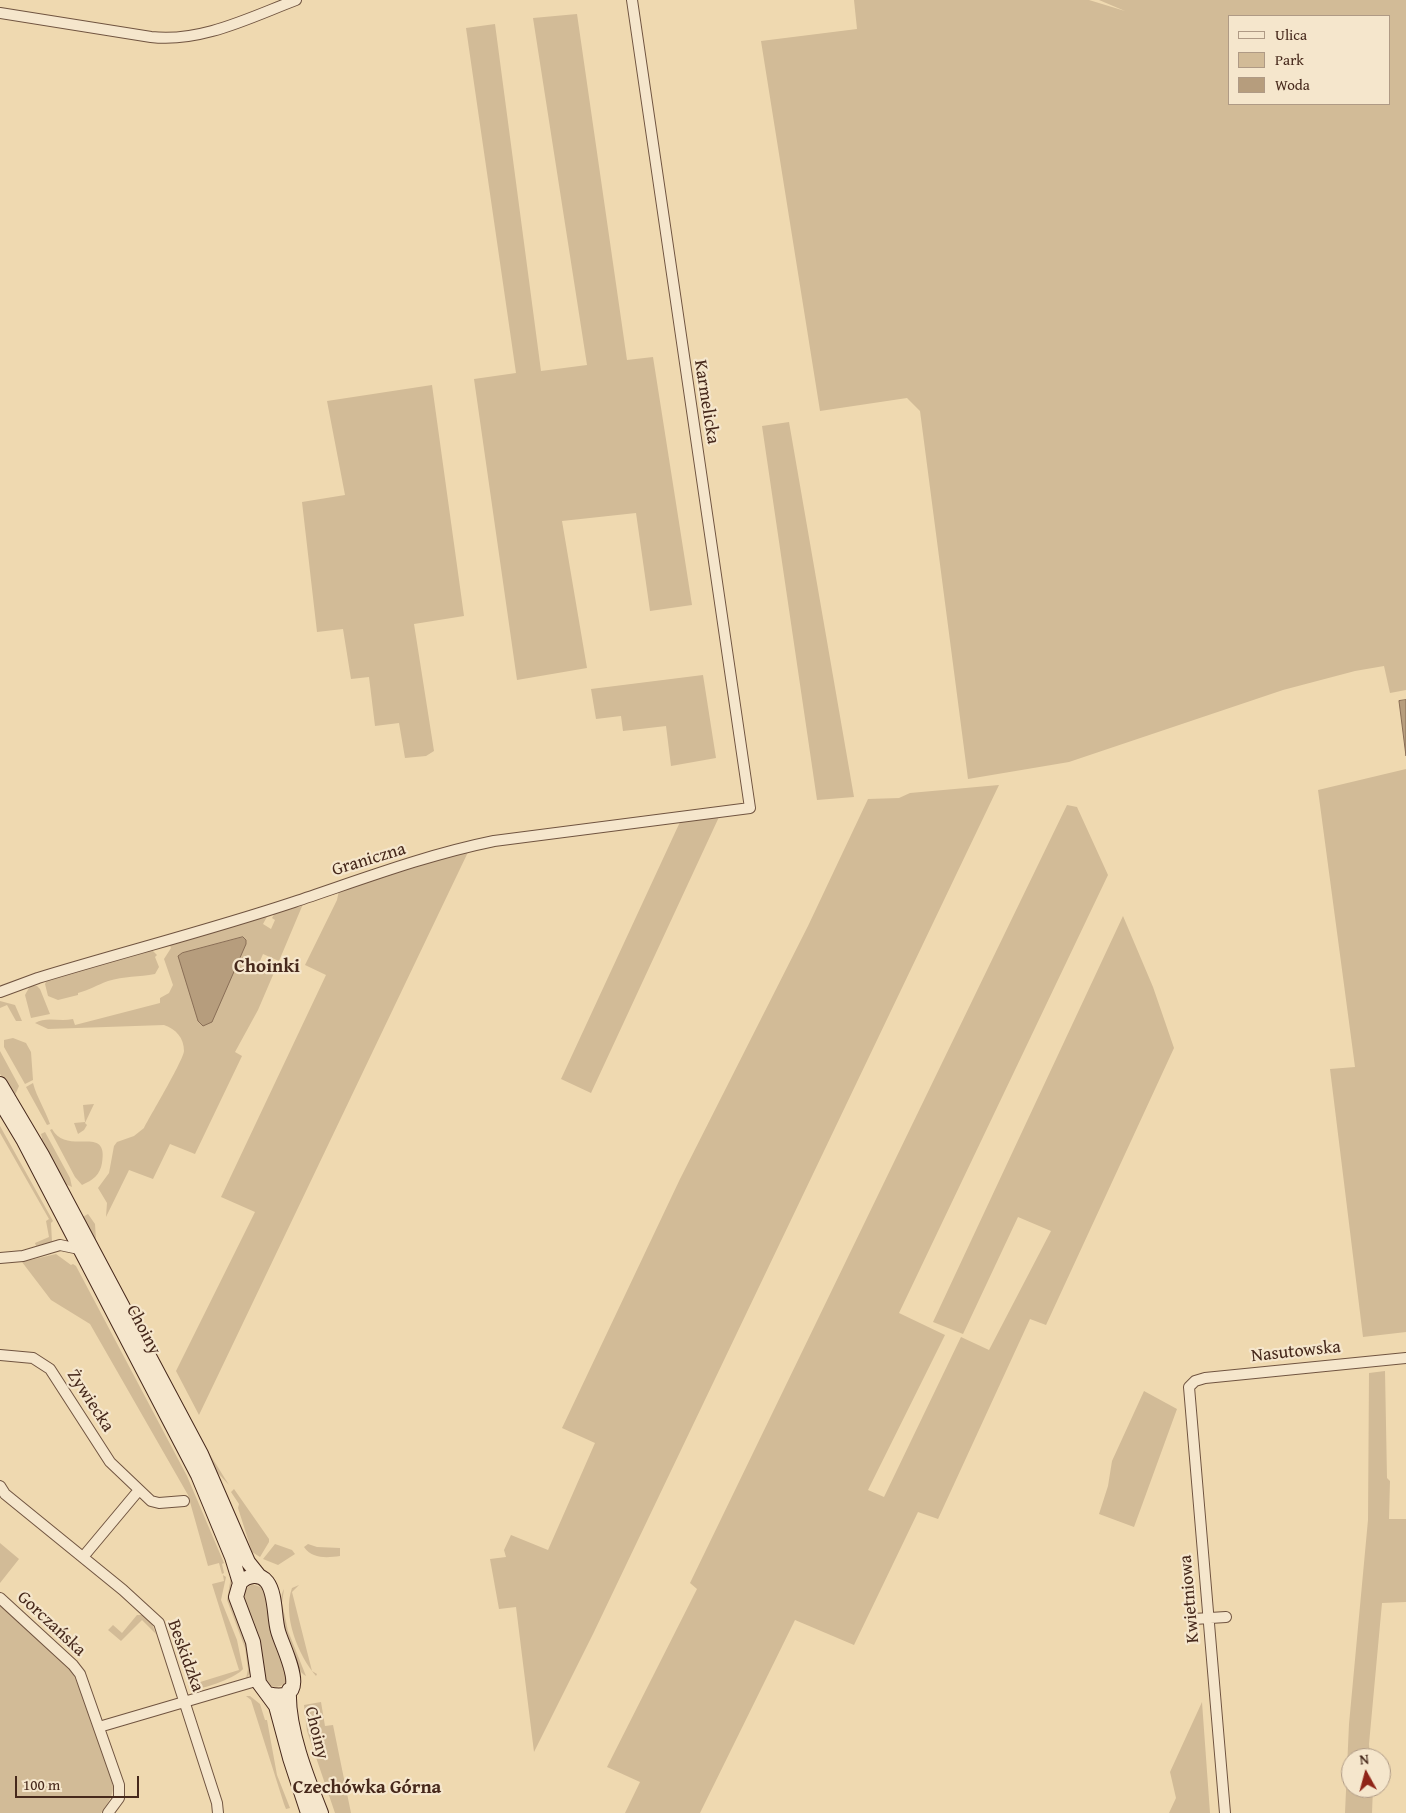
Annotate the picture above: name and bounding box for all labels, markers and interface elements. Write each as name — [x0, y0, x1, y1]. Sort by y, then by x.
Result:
legend — [1228, 15, 1391, 105]
text: Ulica — [1275, 24, 1307, 45]
text: Park — [1275, 49, 1304, 70]
text: Woda — [1275, 74, 1310, 95]
street label: Karmelicka — [689, 358, 723, 446]
street label: Graniczna — [330, 839, 408, 881]
district label: Choinki — [234, 956, 300, 978]
street label: Choiny — [121, 1301, 165, 1359]
street label: Nasutowska — [1250, 1337, 1342, 1367]
street label: Żywiecka — [62, 1366, 118, 1436]
street label: Kwietniowa — [1175, 1554, 1205, 1644]
street label: Gorczańska — [12, 1587, 90, 1661]
street label: Beskidzka — [162, 1617, 208, 1695]
street label: Choiny — [299, 1705, 333, 1761]
north arrow — [1341, 1748, 1391, 1798]
text: N — [1358, 1749, 1370, 1770]
scale bar — [18, 1766, 141, 1798]
text: 100 m — [23, 1774, 60, 1795]
district label: Czechówka Górna — [293, 1777, 441, 1799]

